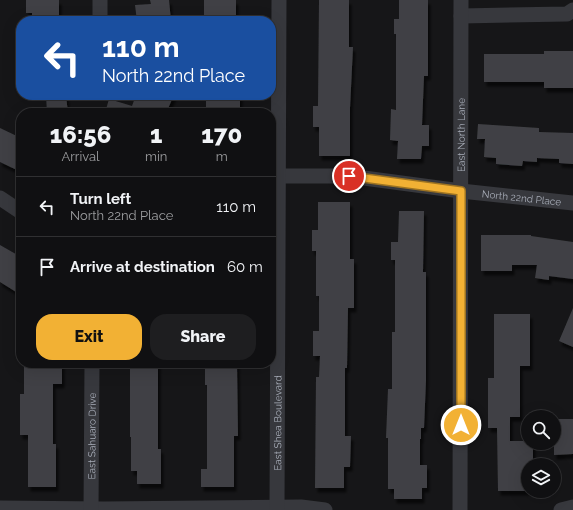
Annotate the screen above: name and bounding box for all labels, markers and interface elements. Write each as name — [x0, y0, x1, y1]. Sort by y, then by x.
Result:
text: 110 m — [102, 31, 180, 64]
icon: left — [36, 32, 88, 84]
text: North 22nd Place — [102, 65, 245, 86]
street label: East North Lane — [455, 98, 466, 172]
text: 16:56 — [50, 120, 111, 149]
text: 1 — [150, 120, 163, 149]
text: 170 — [201, 120, 242, 149]
text: Arrival — [61, 149, 100, 164]
text: min — [145, 149, 167, 164]
text: m — [216, 149, 228, 164]
pin — [332, 159, 366, 193]
icon: arrive — [338, 165, 360, 187]
street label: North 22nd Place — [481, 188, 562, 207]
text: Turn left — [70, 190, 131, 208]
icon: left — [36, 196, 58, 218]
text: 110 m — [216, 198, 256, 216]
text: North 22nd Place — [70, 208, 173, 223]
icon: arrive — [36, 256, 58, 278]
text: Arrive at destination — [70, 258, 215, 276]
text: 60 m — [227, 258, 263, 276]
button: Exit — [36, 314, 142, 360]
button: Share — [150, 314, 256, 360]
street label: East Shea Boulevard — [272, 375, 283, 471]
street label: East Sahuaro Drive — [86, 392, 97, 479]
position arrow — [440, 404, 482, 446]
map controls — [521, 410, 561, 498]
button: search — [521, 410, 561, 450]
button: layers — [521, 458, 561, 498]

